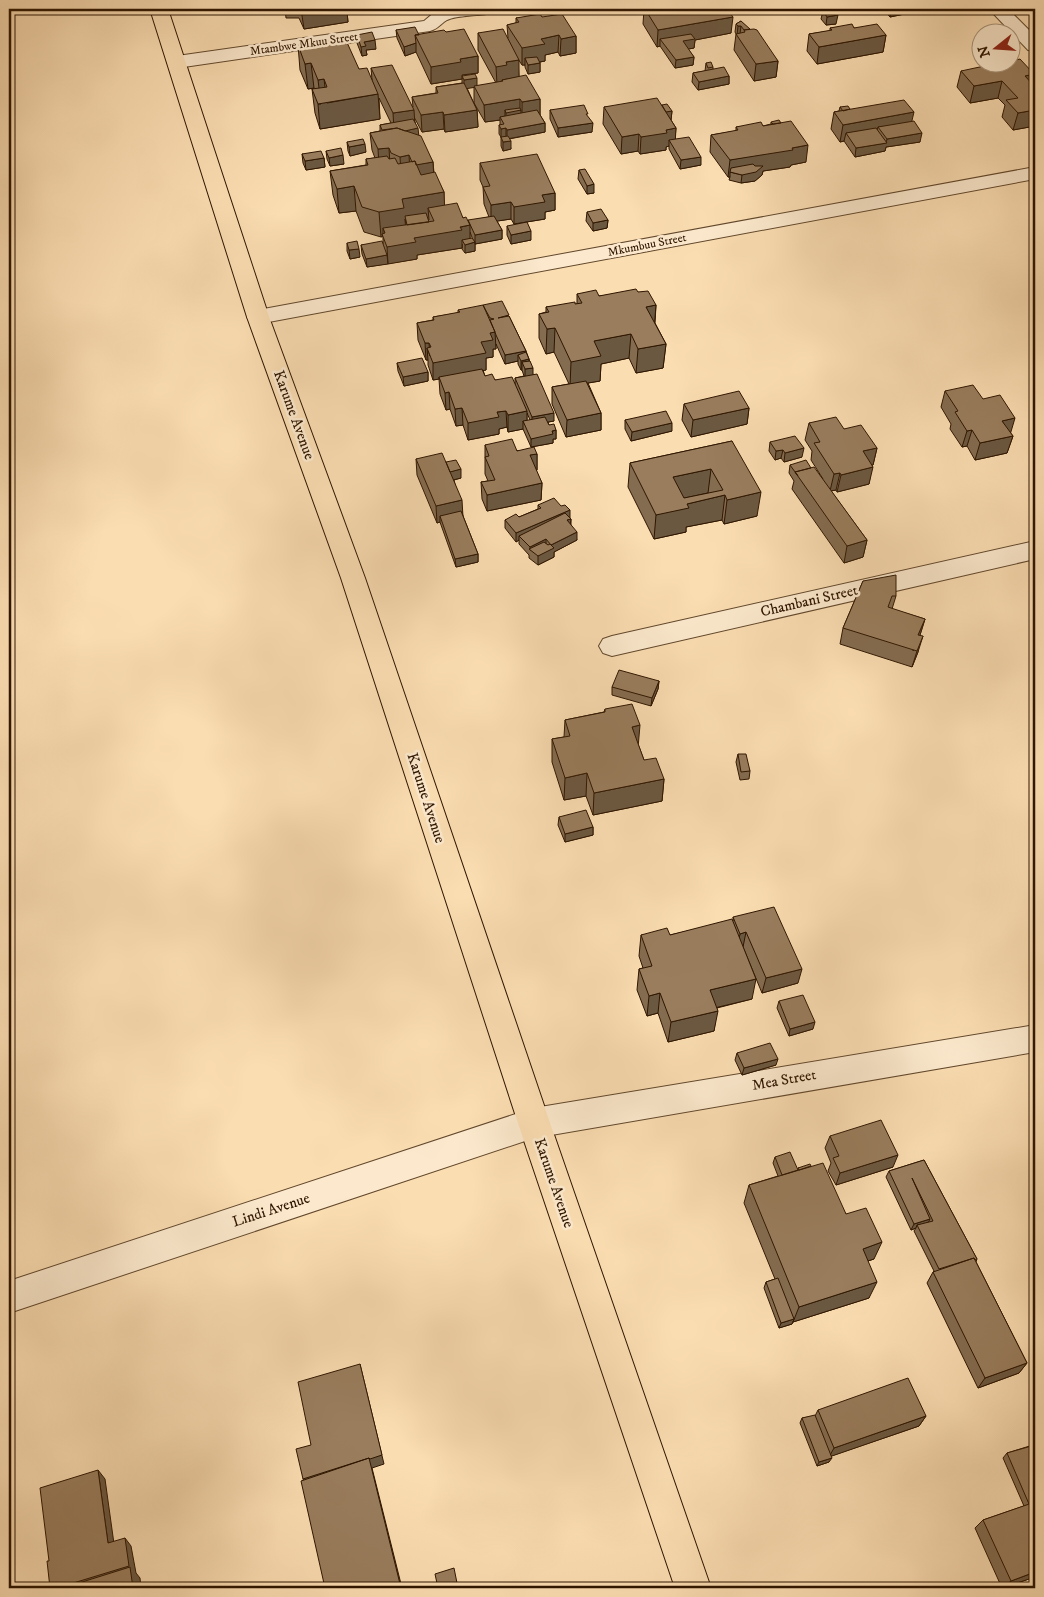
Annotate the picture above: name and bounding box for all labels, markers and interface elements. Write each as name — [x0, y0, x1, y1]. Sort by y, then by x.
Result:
north arrow — [972, 22, 1022, 72]
street label: Mtambwe Mkuu Street — [249, 29, 359, 59]
text: N — [974, 43, 995, 60]
street label: Mkumbuu Street — [606, 230, 688, 260]
street label: Karume Avenue — [269, 368, 319, 462]
street label: Chambani Street — [759, 581, 860, 621]
street label: Karume Avenue — [402, 751, 450, 845]
street label: Mea Street — [750, 1065, 818, 1095]
street label: Karume Avenue — [530, 1136, 578, 1230]
street label: Lindi Avenue — [230, 1189, 312, 1231]

